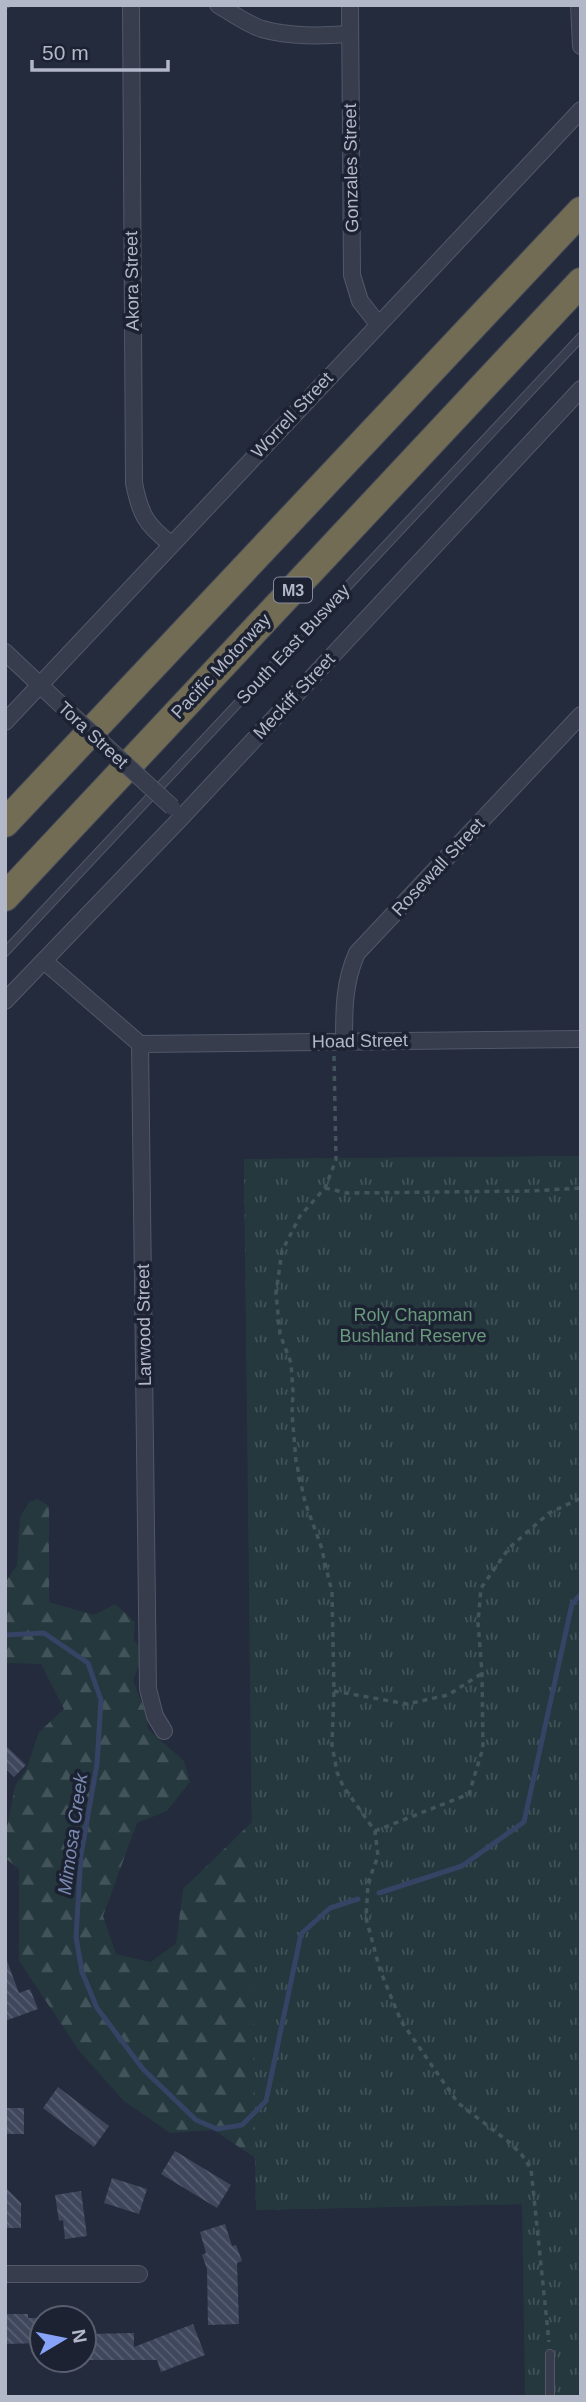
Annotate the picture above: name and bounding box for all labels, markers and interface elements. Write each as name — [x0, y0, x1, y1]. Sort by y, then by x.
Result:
scale bar — [32, 28, 168, 72]
text: 50 m — [42, 41, 89, 64]
street label: Gonzales Street — [340, 103, 362, 233]
street label: Akora Street — [121, 231, 143, 331]
street label: Worrell Street — [247, 368, 337, 462]
road number: M3 — [274, 578, 312, 603]
street label: South East Busway — [232, 580, 354, 708]
street label: Pacific Motorway — [167, 609, 275, 723]
street label: Meckiff Street — [249, 649, 339, 743]
street label: Tora Street — [54, 698, 132, 772]
street label: Rosewall Street — [388, 814, 488, 920]
street label: Hoad Street — [312, 1030, 408, 1052]
street label: Larwood Street — [133, 1264, 155, 1386]
park label: Roly Chapman Bushland Reserve — [339, 1305, 487, 1346]
water label: Mimosa Creek — [54, 1770, 92, 1896]
north arrow — [28, 2304, 98, 2374]
text: N — [68, 2328, 91, 2345]

